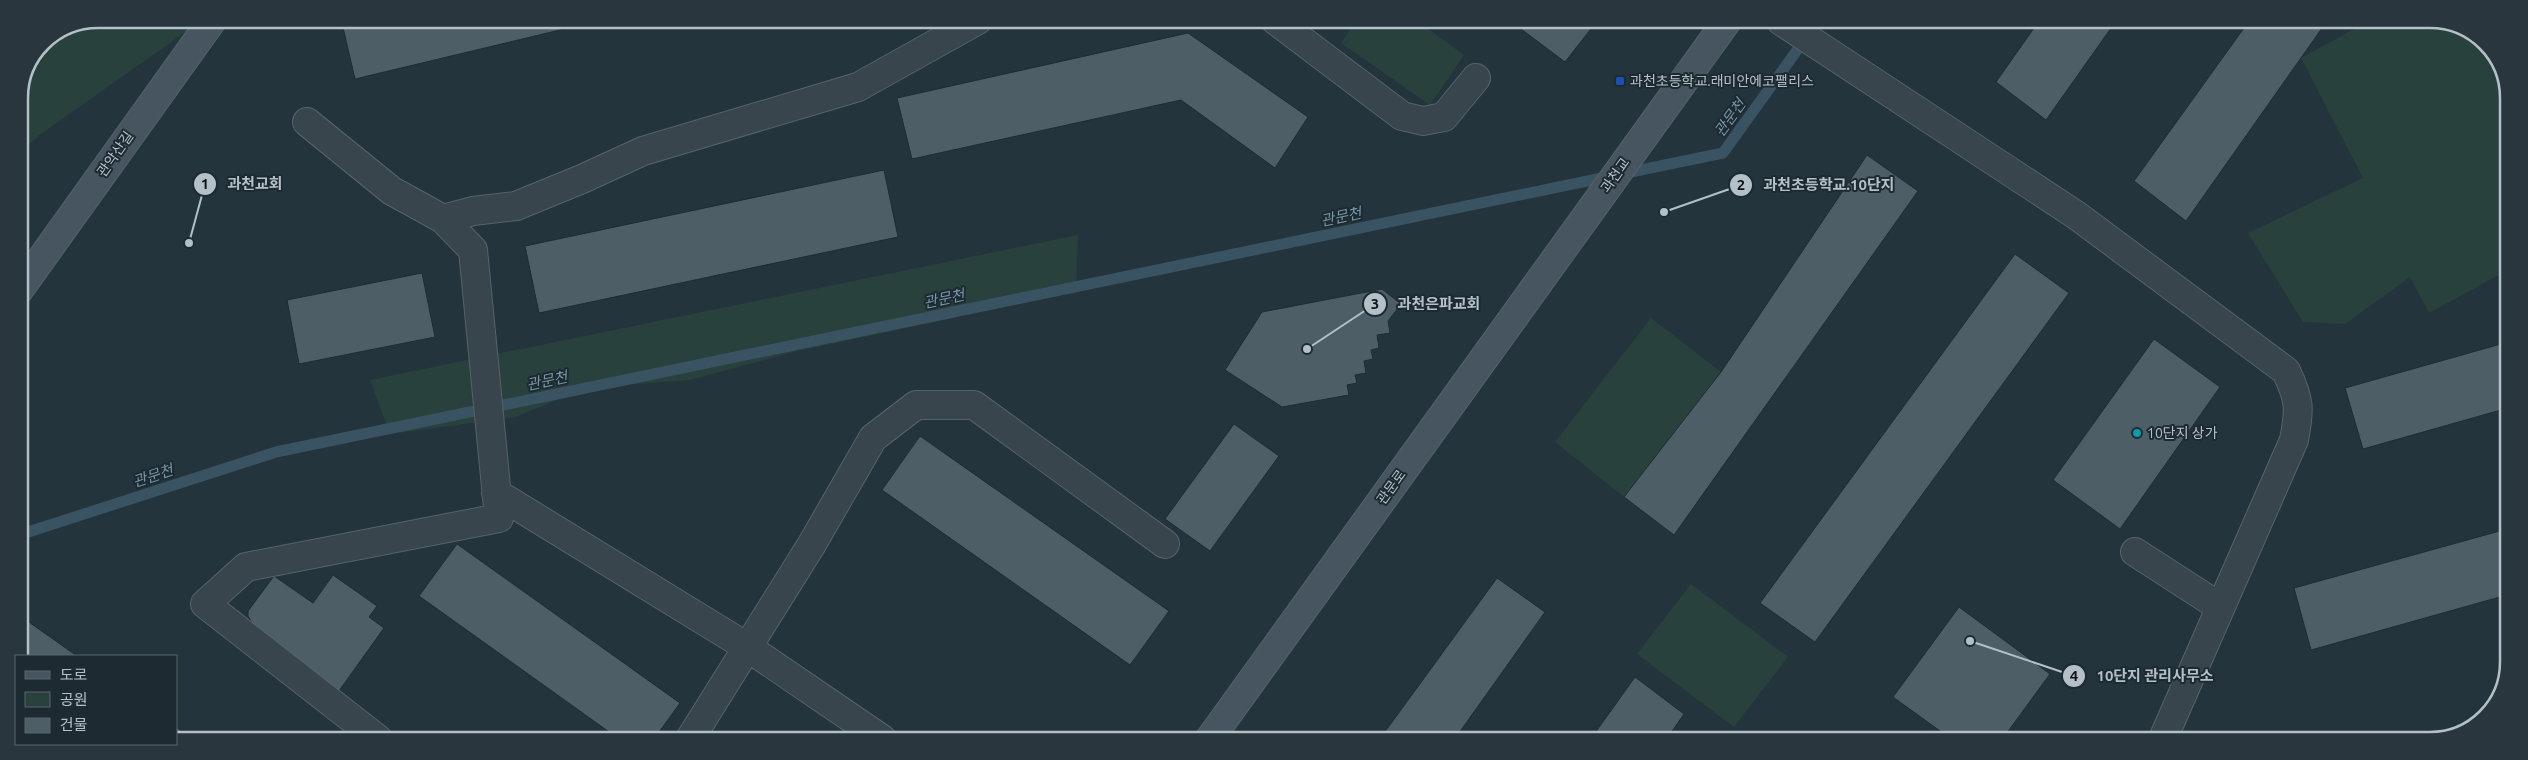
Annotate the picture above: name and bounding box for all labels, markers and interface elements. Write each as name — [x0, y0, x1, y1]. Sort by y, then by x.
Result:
place label: 과천초등학교.래미안에코팰리스 — [1630, 73, 1814, 89]
marker: 과천초등학교.래미안에코팰리스 — [1614, 75, 1626, 87]
water label: 관문천 — [1711, 94, 1750, 139]
street label: 관악산길 — [94, 128, 136, 180]
street label: 과천교 — [1597, 154, 1633, 195]
callout: 과천교회 — [192, 169, 292, 199]
callout: 과천초등학교.10단지 — [1728, 170, 1904, 200]
text: 1 — [201, 175, 209, 192]
text: 과천교회 — [227, 175, 283, 192]
text: 2 — [1737, 176, 1745, 193]
text: 과천초등학교.10단지 — [1763, 176, 1895, 193]
water label: 관문천 — [1319, 203, 1365, 229]
water label: 관문천 — [922, 285, 968, 311]
callout: 과천은파교회 — [1363, 289, 1491, 319]
text: 3 — [1371, 295, 1379, 312]
text: 과천은파교회 — [1398, 295, 1480, 312]
water label: 관문천 — [525, 367, 571, 393]
place label: 10단지 상가 — [2147, 425, 2218, 441]
marker: 10단지 상가 — [2131, 427, 2143, 439]
water label: 관문천 — [131, 460, 177, 490]
street label: 관문로 — [1373, 467, 1409, 507]
legend — [15, 655, 178, 745]
callout: 10단지 관리사무소 — [2062, 661, 2224, 691]
text: 도로 — [60, 666, 88, 683]
text: 4 — [2070, 667, 2078, 684]
text: 10단지 관리사무소 — [2096, 667, 2214, 684]
text: 공원 — [60, 691, 88, 708]
text: 건물 — [60, 716, 88, 733]

